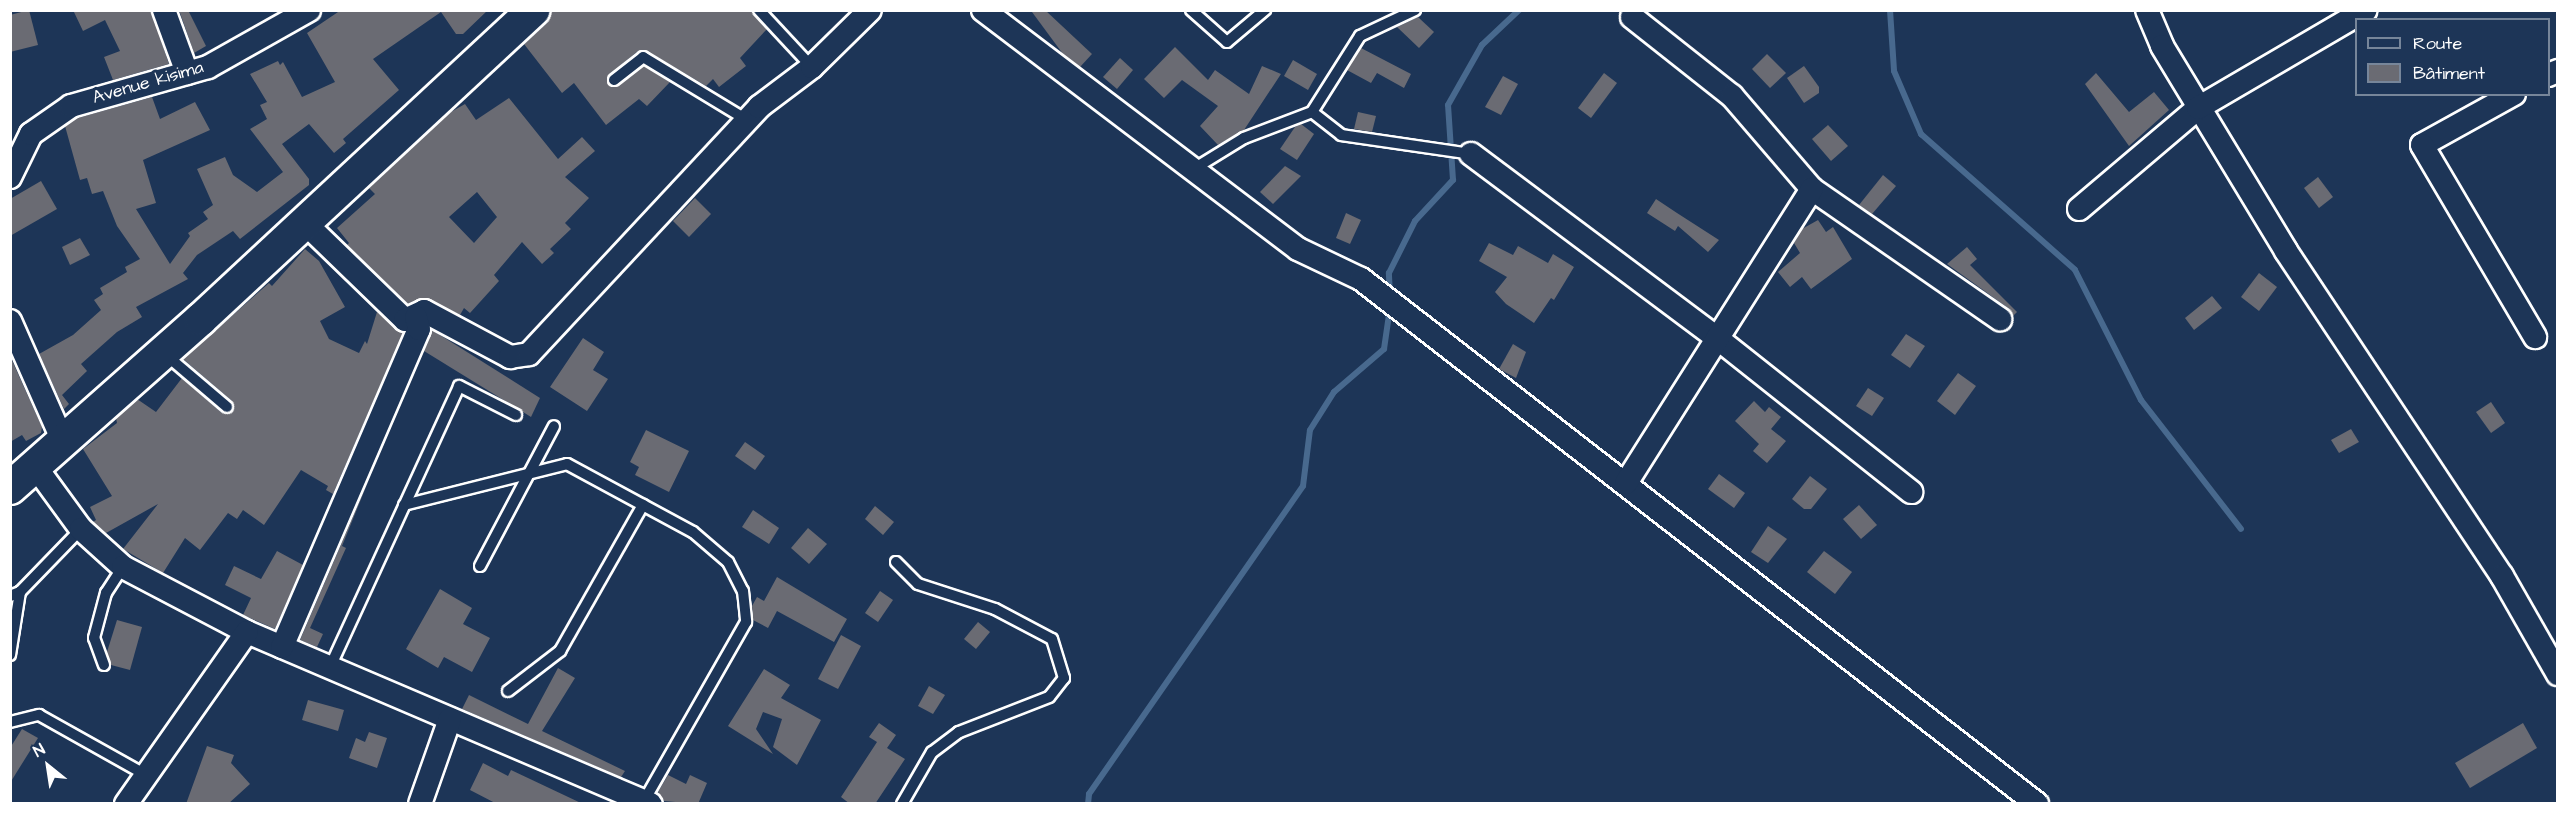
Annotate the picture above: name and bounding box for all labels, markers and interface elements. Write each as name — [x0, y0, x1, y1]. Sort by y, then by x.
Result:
legend — [2355, 18, 2550, 96]
text: Route — [2413, 31, 2462, 56]
street label: Avenue kisima — [90, 57, 206, 109]
text: Bâtiment — [2413, 61, 2485, 86]
north arrow — [18, 736, 78, 796]
text: N — [29, 738, 49, 762]

